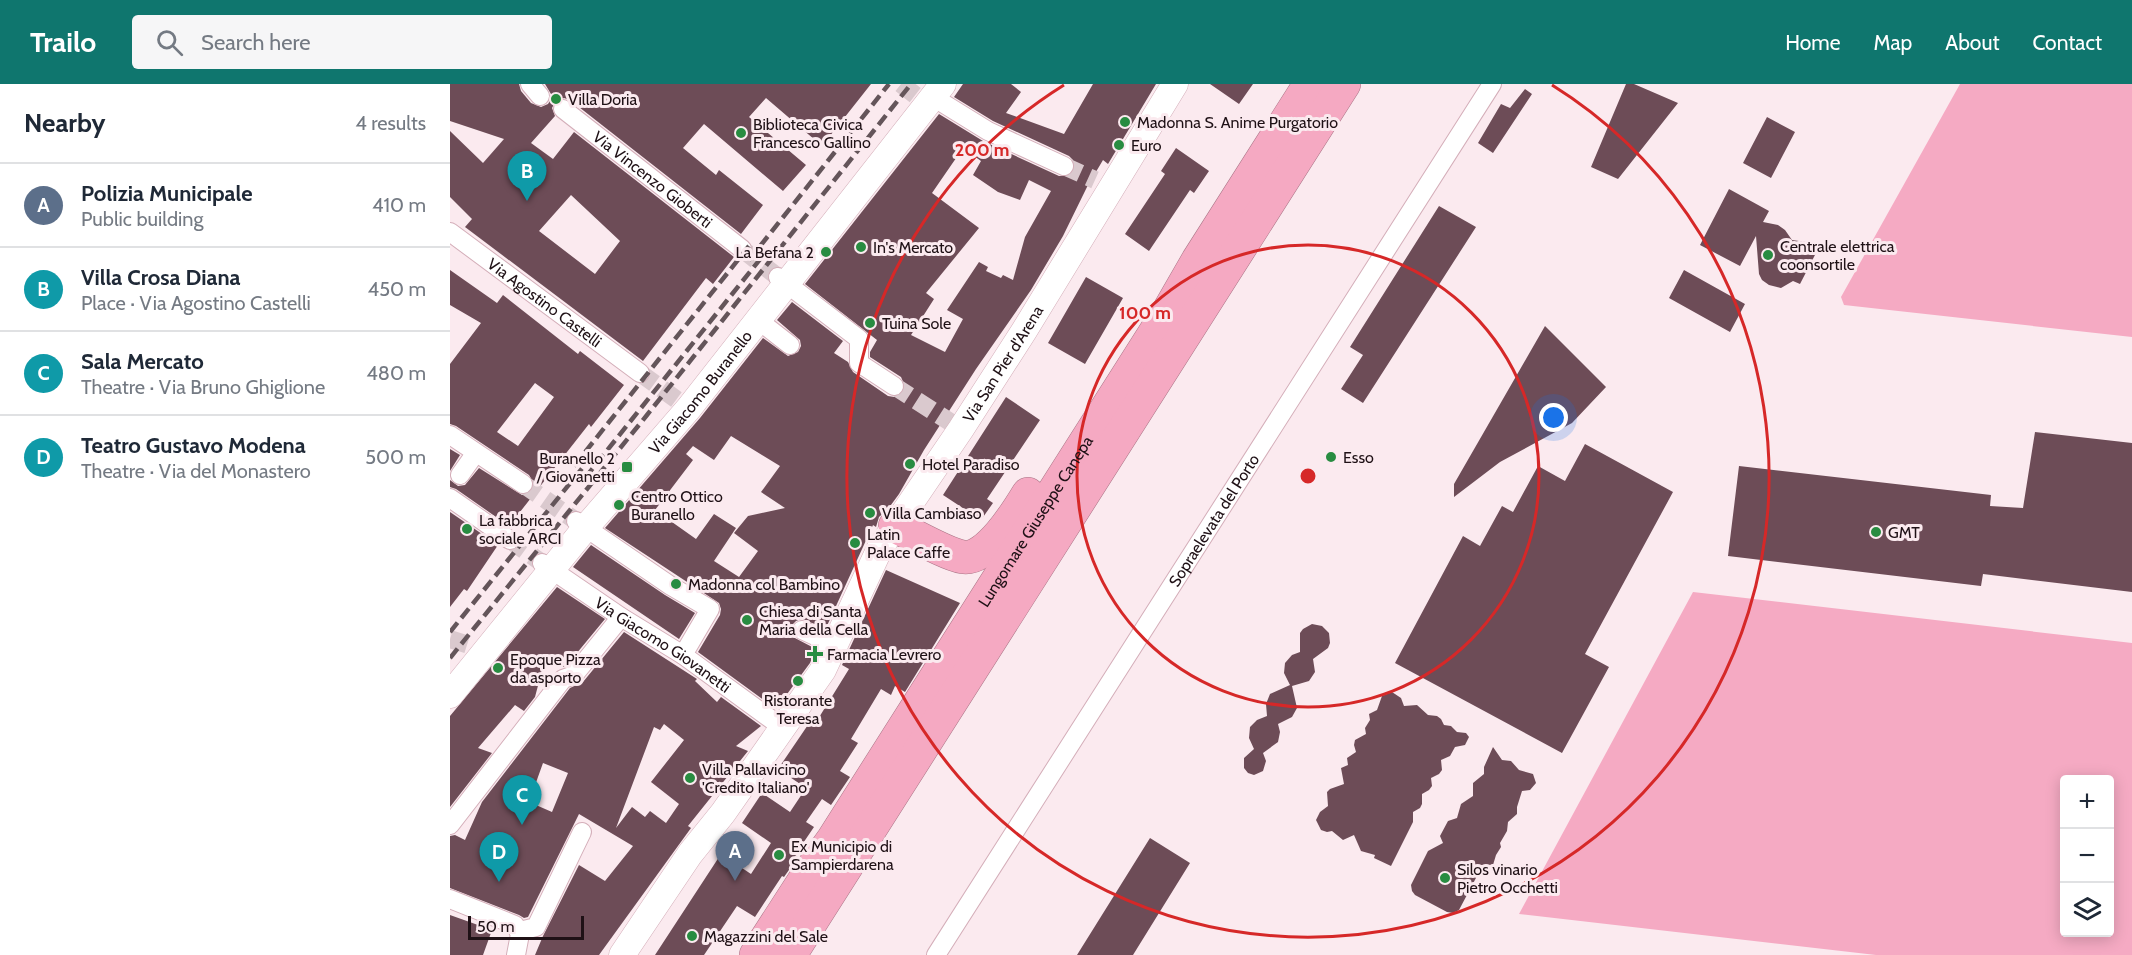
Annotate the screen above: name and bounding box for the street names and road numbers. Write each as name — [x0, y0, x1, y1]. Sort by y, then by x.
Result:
street label: Via Vincenzo Gioberti — [589, 127, 716, 232]
street label: Via Agostino Castelli — [484, 254, 605, 351]
street label: Via San Pier d'Arena — [959, 302, 1047, 426]
street label: Via Giacomo Buranello — [645, 327, 756, 458]
street label: Lungomare Giuseppe Canepa — [974, 432, 1097, 610]
street label: Sopraelevata del Porto — [1165, 450, 1263, 590]
street label: Via Giacomo Giovanetti — [591, 593, 734, 697]

